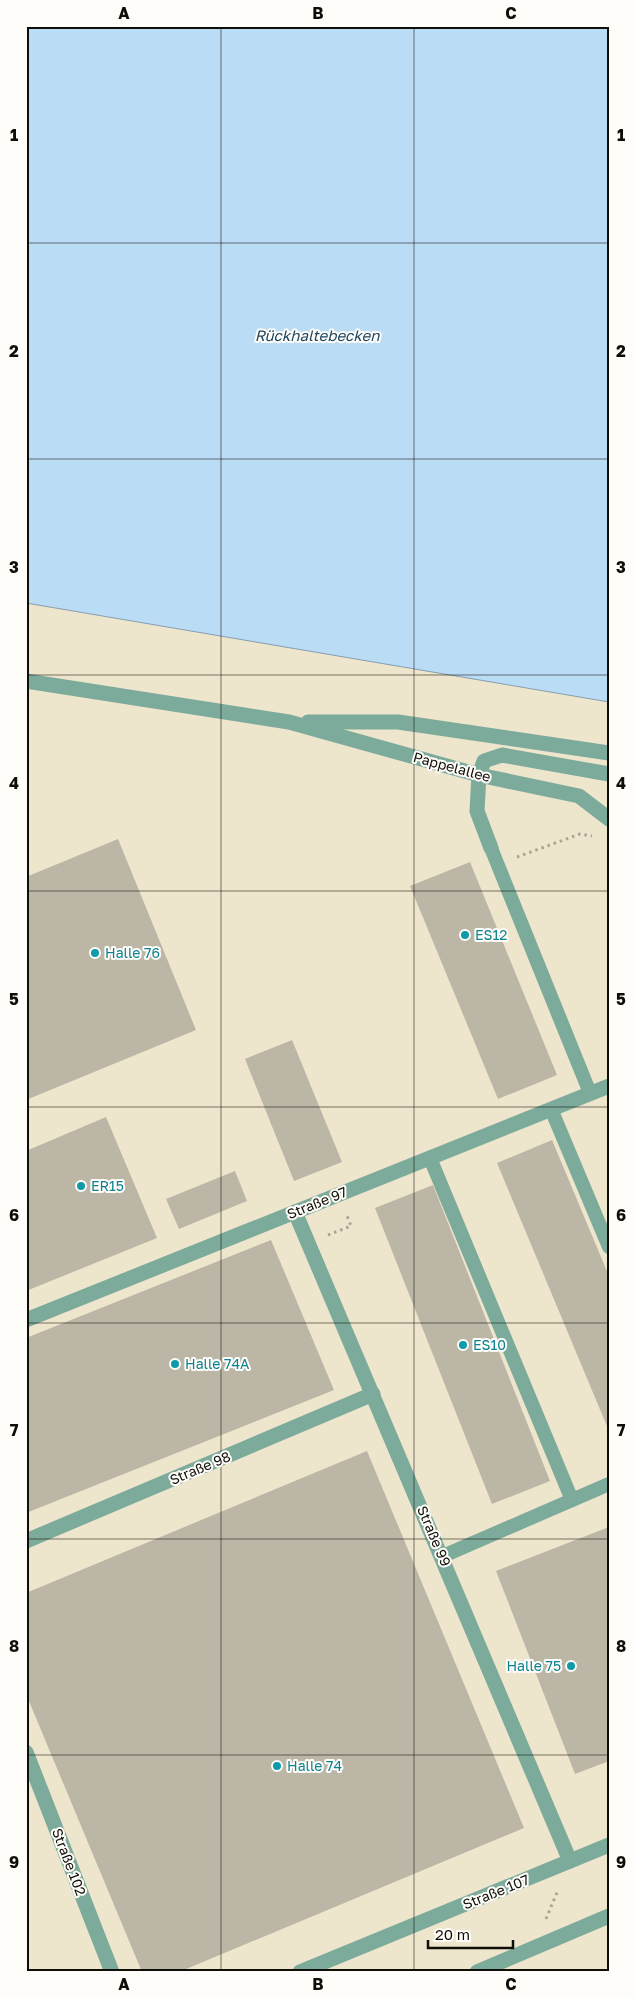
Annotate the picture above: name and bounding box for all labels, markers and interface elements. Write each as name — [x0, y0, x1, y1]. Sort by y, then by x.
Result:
text: A — [118, 3, 130, 23]
text: B — [312, 3, 324, 23]
text: C — [505, 3, 517, 23]
text: 1 — [10, 125, 18, 145]
text: 1 — [617, 125, 625, 145]
water label: Rückhaltebecken — [255, 326, 380, 344]
text: 2 — [9, 341, 19, 361]
text: 2 — [616, 341, 626, 361]
text: 3 — [9, 557, 19, 577]
text: 3 — [616, 557, 626, 577]
street label: Pappelallee — [411, 748, 493, 785]
text: 4 — [9, 773, 19, 793]
text: 4 — [616, 773, 626, 793]
place label: ES12 — [475, 926, 507, 943]
marker: ES12 — [459, 929, 471, 941]
place label: Halle 76 — [105, 944, 160, 961]
marker: Halle 76 — [89, 947, 101, 959]
text: 5 — [9, 989, 19, 1009]
text: 5 — [616, 989, 626, 1009]
place label: ER15 — [91, 1177, 124, 1194]
marker: ER15 — [75, 1180, 87, 1192]
street label: Straße 97 — [284, 1183, 349, 1222]
text: 6 — [9, 1205, 19, 1225]
text: 6 — [616, 1205, 626, 1225]
place label: ES10 — [473, 1336, 506, 1353]
marker: ES10 — [457, 1339, 469, 1351]
place label: Halle 74A — [185, 1355, 250, 1372]
marker: Halle 74A — [169, 1358, 181, 1370]
text: 7 — [10, 1420, 19, 1440]
text: 7 — [617, 1420, 626, 1440]
street label: Straße 98 — [167, 1447, 233, 1488]
street label: Straße 99 — [414, 1503, 455, 1569]
text: 8 — [9, 1636, 19, 1656]
text: 8 — [616, 1636, 626, 1656]
place label: Halle 75 — [506, 1657, 561, 1674]
marker: Halle 75 — [565, 1660, 577, 1672]
place label: Halle 74 — [287, 1757, 342, 1774]
marker: Halle 74 — [271, 1760, 283, 1772]
street label: Straße 102 — [49, 1826, 90, 1898]
text: 9 — [9, 1852, 19, 1872]
text: 9 — [616, 1852, 626, 1872]
street label: Straße 107 — [460, 1871, 532, 1913]
scale bar — [428, 1918, 512, 1950]
text: 20 m — [435, 1925, 470, 1943]
text: A — [118, 1974, 130, 1994]
text: B — [312, 1974, 324, 1994]
text: C — [505, 1974, 517, 1994]

